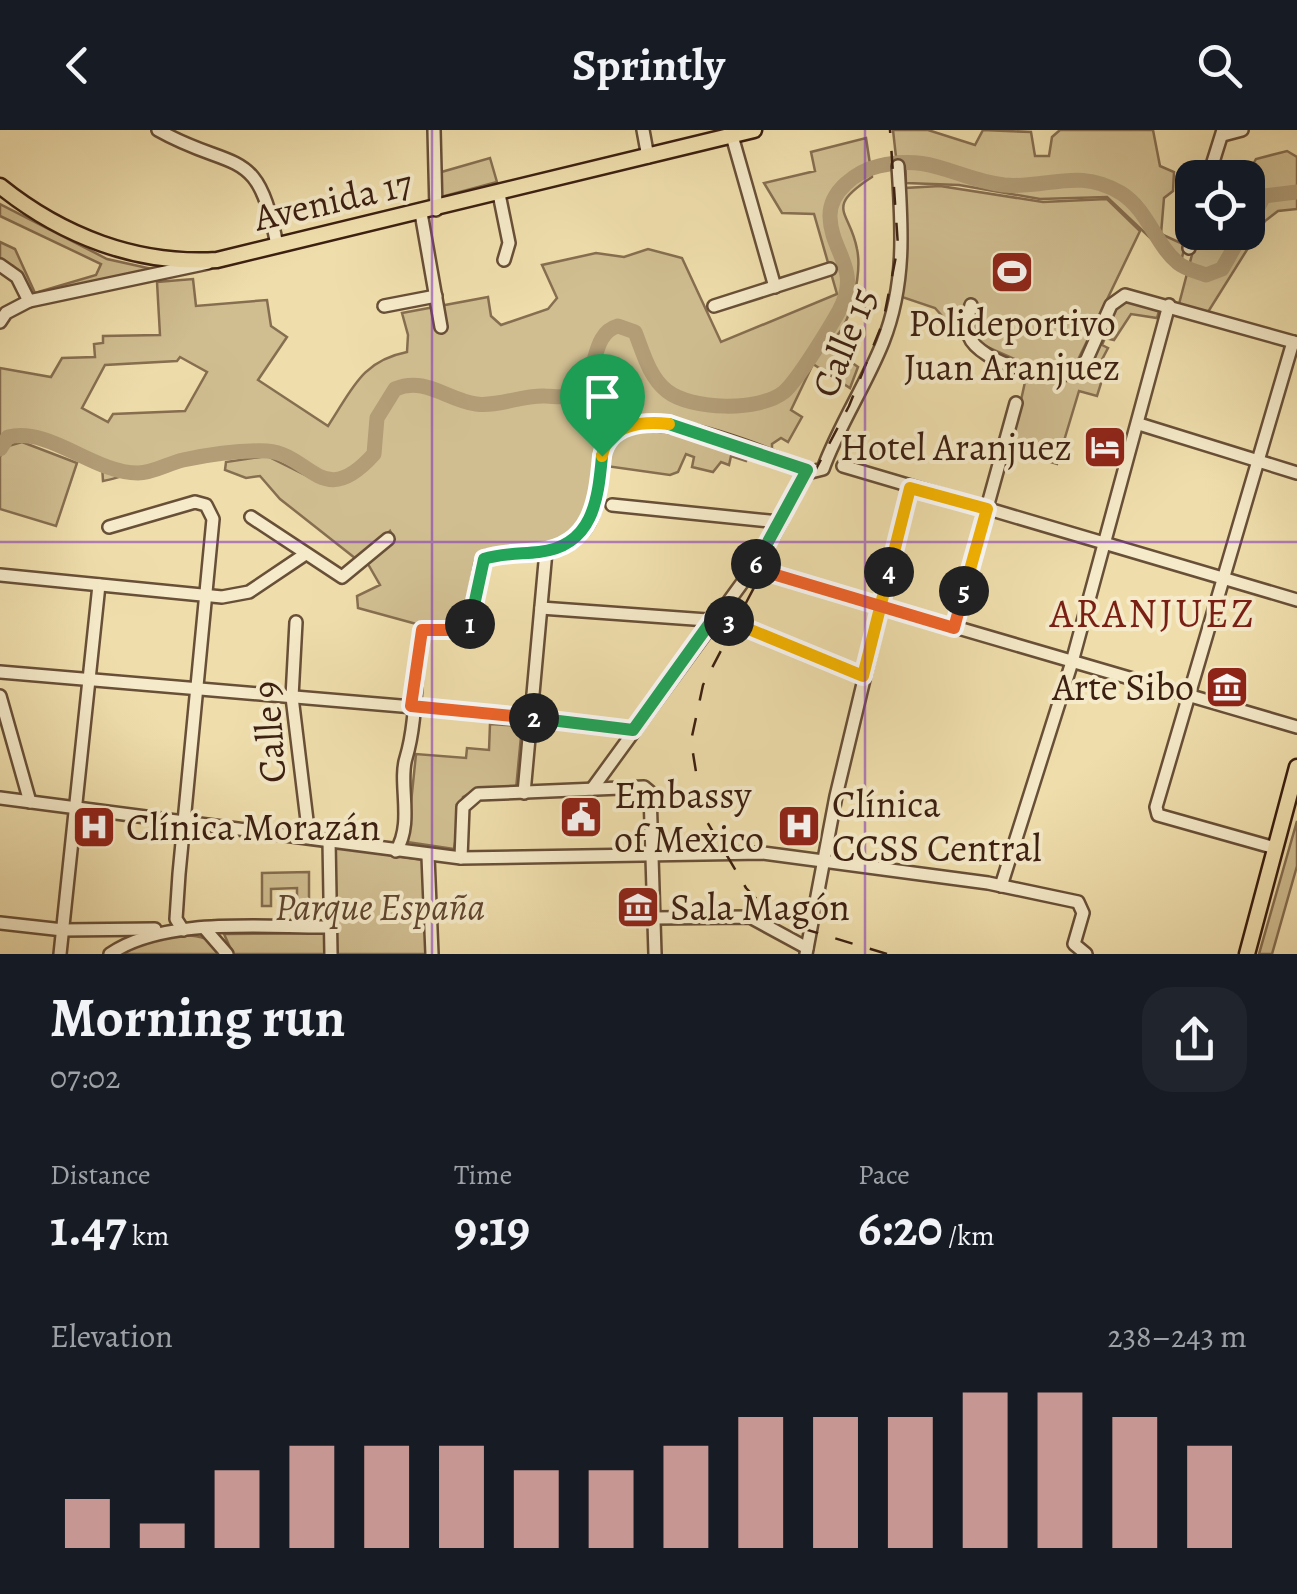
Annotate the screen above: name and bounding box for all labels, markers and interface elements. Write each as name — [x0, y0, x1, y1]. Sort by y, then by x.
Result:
text: Sprintly — [572, 34, 725, 96]
icon: back — [50, 38, 105, 93]
icon: search — [1192, 38, 1247, 93]
street label: Avenida 17 — [248, 157, 417, 244]
map controls — [1175, 160, 1265, 250]
button: locate — [1175, 160, 1265, 250]
sports icon: Polideportivo Juan Aranjuez — [989, 249, 1035, 295]
street label: Calle 15 — [799, 279, 889, 405]
place label: Polideportivo Juan Aranjuez — [904, 297, 1120, 393]
pin — [560, 354, 645, 457]
icon: arrive — [575, 369, 630, 424]
place label: Hotel Aranjuez — [840, 421, 1072, 473]
hotel icon: Hotel Aranjuez — [1082, 424, 1128, 470]
pin: 6 — [731, 539, 781, 589]
text: 6 — [749, 545, 763, 583]
pin: 4 — [864, 547, 914, 597]
text: 4 — [882, 553, 896, 591]
pin: 5 — [939, 566, 989, 616]
text: 5 — [958, 572, 970, 610]
district label: ARANJUEZ — [1049, 586, 1256, 641]
pin: 3 — [704, 596, 754, 646]
pin: 1 — [445, 599, 495, 649]
text: 3 — [723, 602, 735, 640]
text: 1 — [465, 605, 475, 643]
place label: Arte Sibo — [1051, 661, 1194, 713]
museum icon: Arte Sibo — [1204, 664, 1250, 710]
street label: Calle 9 — [240, 679, 298, 785]
pin: 2 — [509, 693, 559, 743]
text: 2 — [527, 699, 541, 737]
place label: Embassy of Mexico — [614, 769, 764, 865]
place label: Clínica CCSS Central — [832, 778, 1042, 874]
public building icon: Embassy of Mexico — [558, 794, 604, 840]
place label: Clínica Morazán — [126, 801, 381, 853]
hospital icon: Clínica CCSS Central — [776, 803, 822, 849]
hospital icon: Clínica Morazán — [71, 804, 117, 850]
park label: Parque España — [275, 881, 485, 933]
place label: Sala Magón — [670, 881, 850, 933]
museum icon: Sala Magón — [615, 884, 661, 930]
text: Morning run — [50, 980, 345, 1055]
button: share — [1142, 987, 1247, 1092]
text: 07:02 — [50, 1055, 120, 1099]
text: Distance — [50, 1156, 150, 1194]
text: Time — [454, 1156, 512, 1194]
text: Pace — [858, 1156, 910, 1194]
text: 1.47 — [50, 1194, 127, 1262]
text: 9:19 — [454, 1194, 530, 1262]
text: 6:20 — [858, 1194, 943, 1262]
text: km — [127, 1217, 169, 1255]
text: /km — [943, 1217, 995, 1255]
text: Elevation — [50, 1314, 173, 1358]
text: 238–243 m — [1108, 1314, 1247, 1358]

